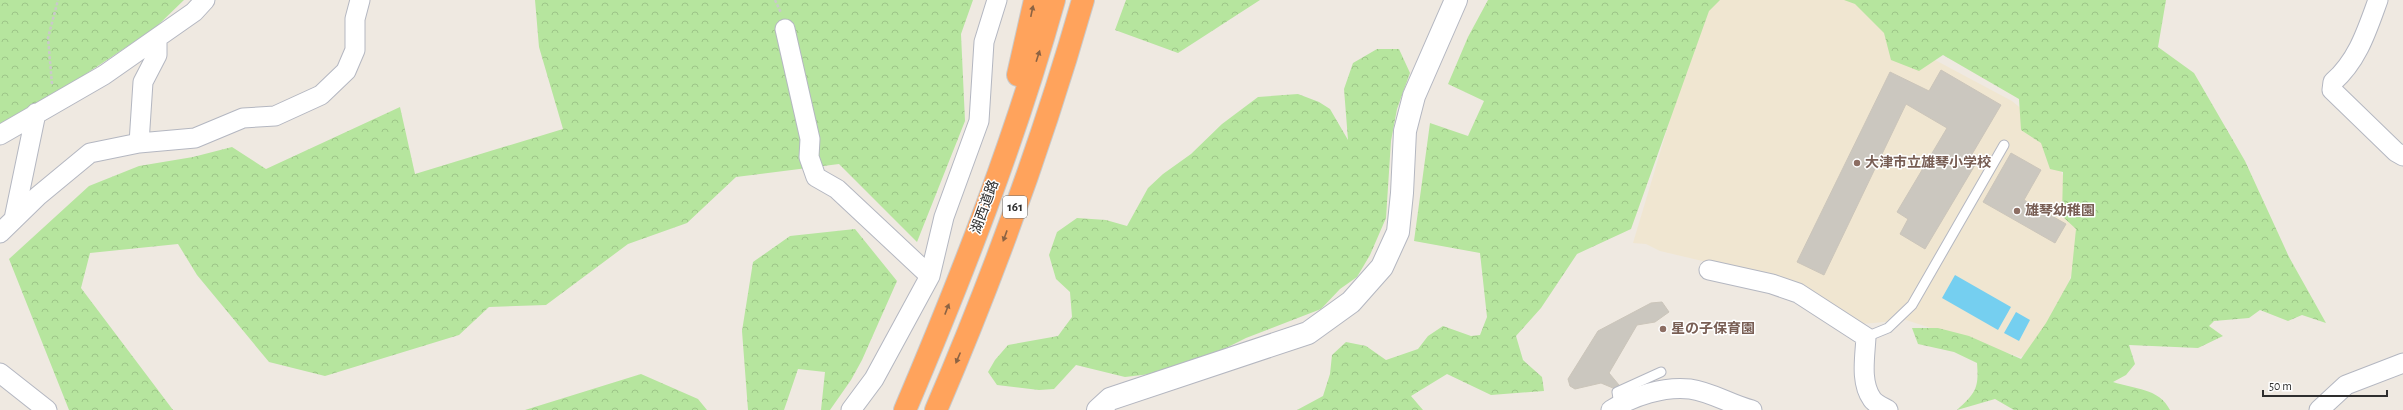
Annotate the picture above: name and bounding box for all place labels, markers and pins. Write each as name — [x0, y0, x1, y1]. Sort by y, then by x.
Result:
place label: 大津市立雄琴小学校 — [1865, 154, 1991, 170]
marker: 大津市立雄琴小学校 — [1852, 158, 1862, 168]
place label: 雄琴幼稚園 — [2025, 202, 2095, 218]
marker: 雄琴幼稚園 — [2012, 206, 2022, 216]
place label: 星の子保育園 — [1671, 321, 1755, 336]
marker: 星の子保育園 — [1658, 324, 1668, 334]

